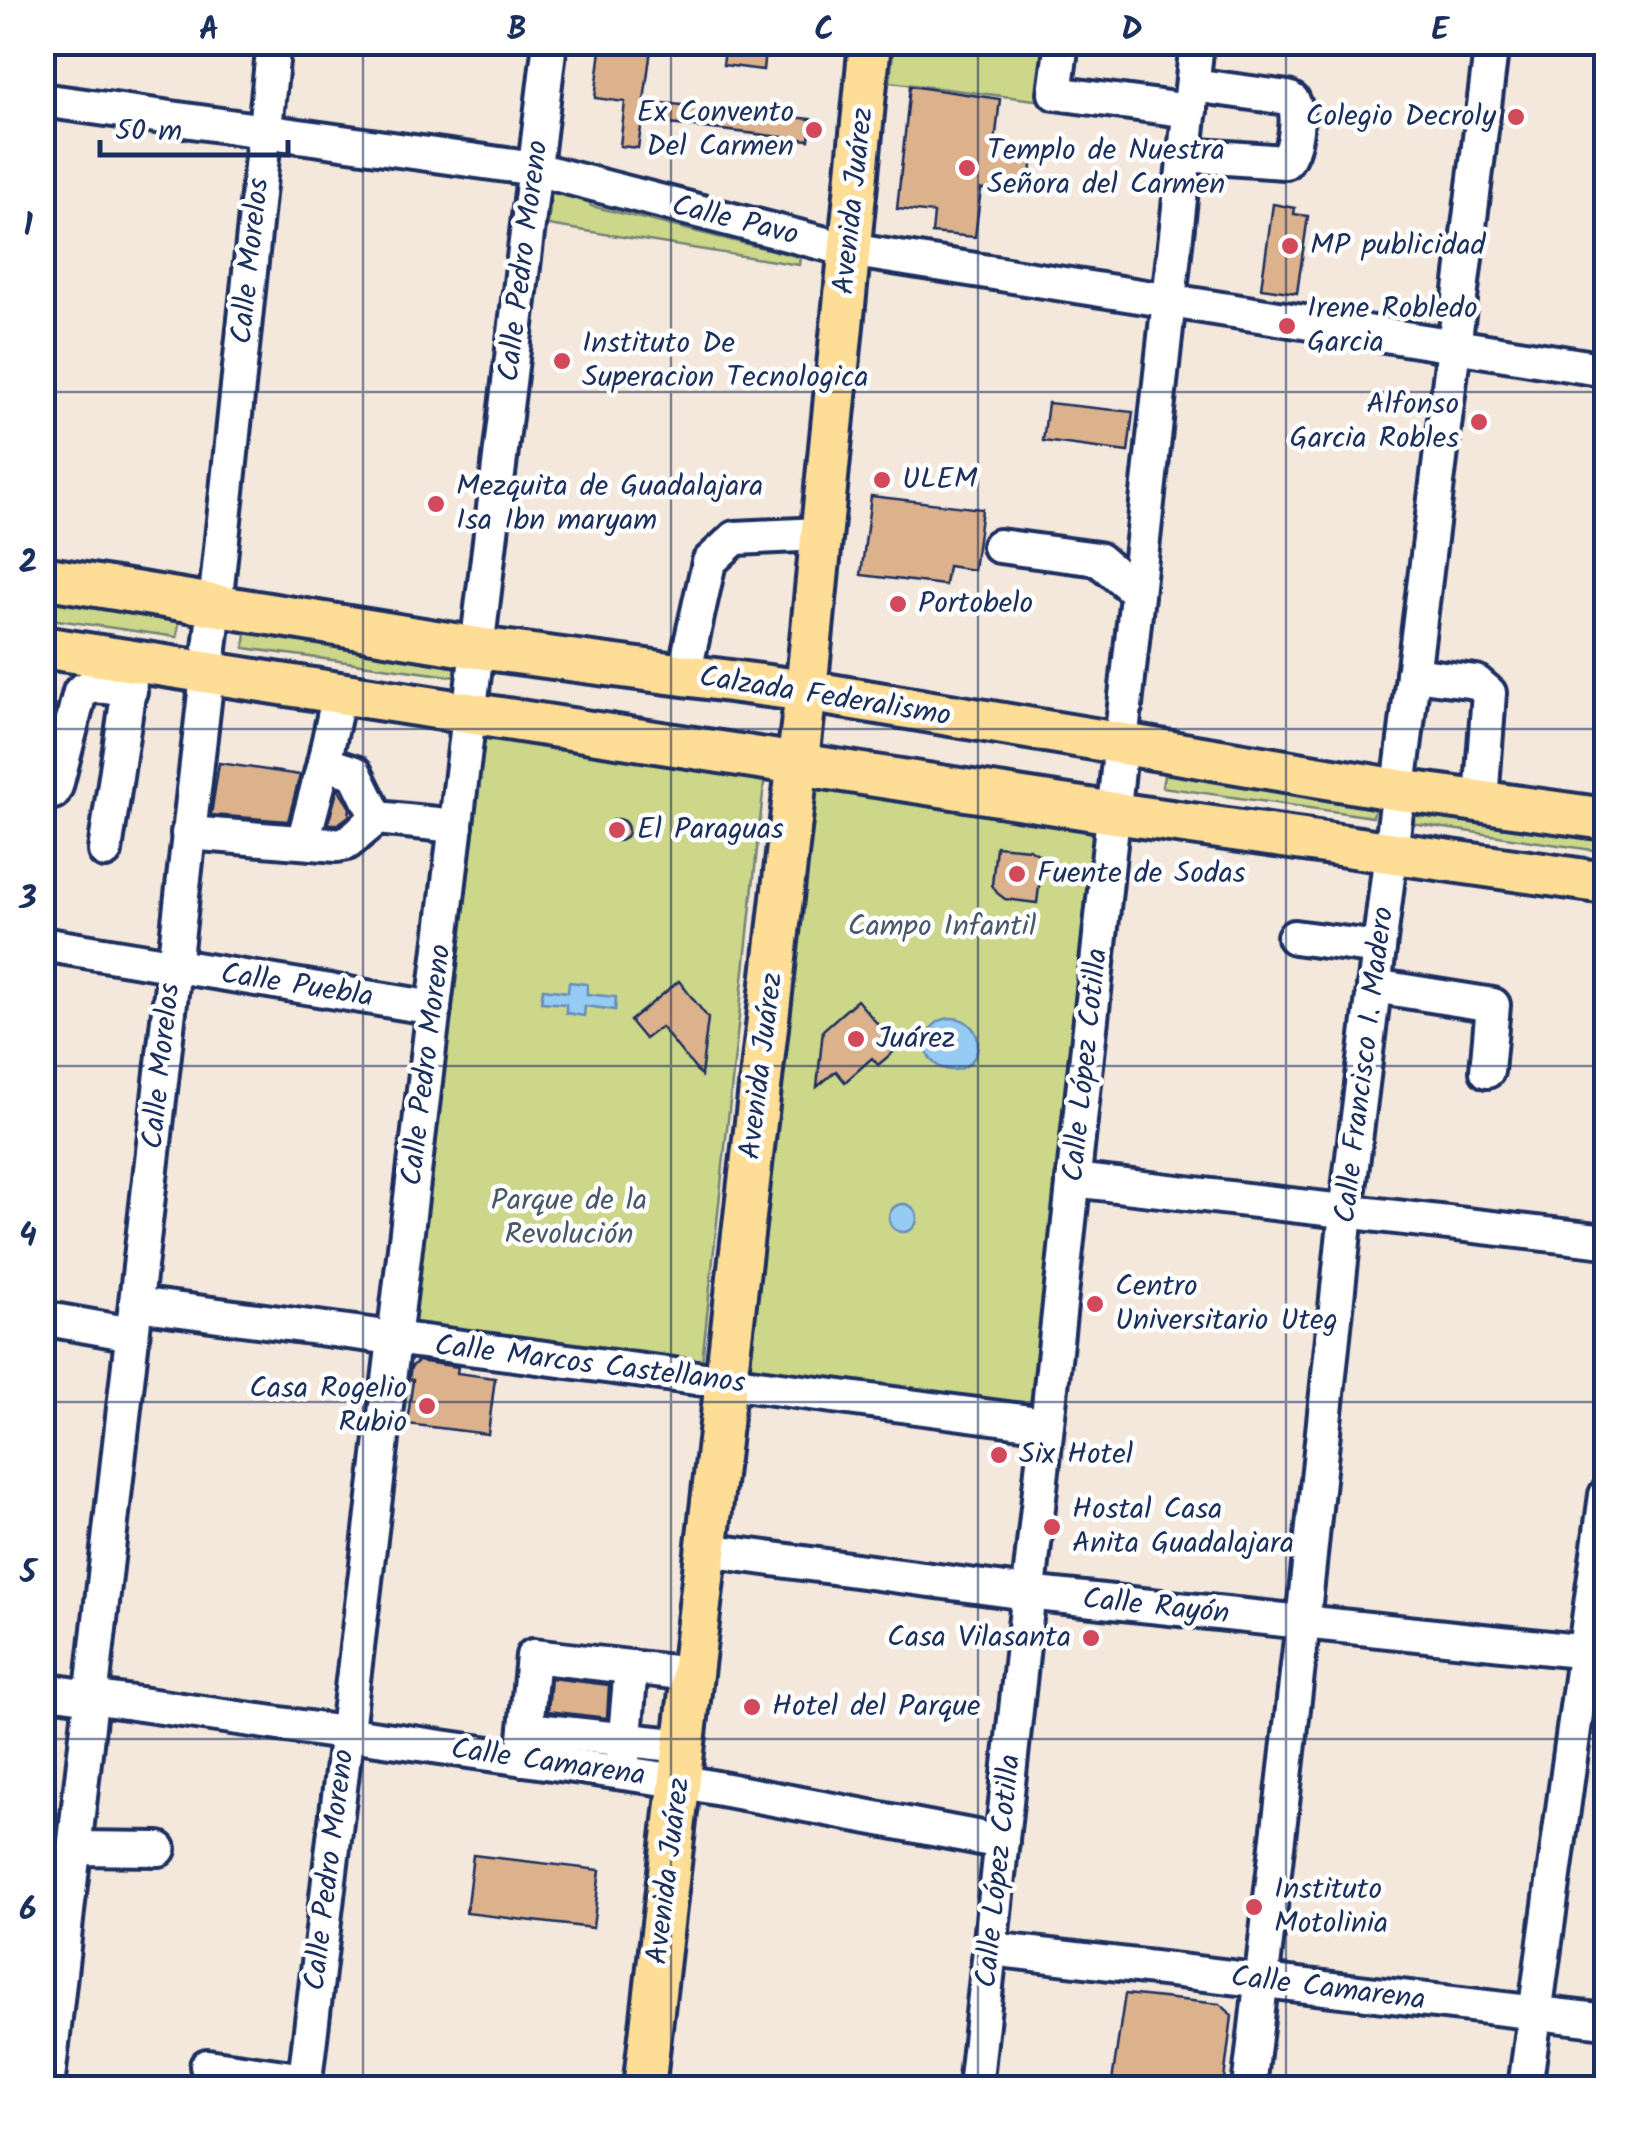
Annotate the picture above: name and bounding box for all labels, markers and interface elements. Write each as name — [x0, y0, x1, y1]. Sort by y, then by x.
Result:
text: A — [199, 5, 219, 56]
text: B — [507, 5, 527, 56]
text: C — [814, 5, 834, 56]
text: D — [1121, 5, 1143, 56]
text: E — [1431, 5, 1450, 56]
place label: Ex Convento Del Carmen — [637, 89, 794, 171]
place label: Colegio Decroly — [1305, 93, 1497, 141]
scale bar — [100, 95, 288, 157]
street label: Avenida Juárez — [820, 105, 888, 297]
marker: Colegio Decroly — [1505, 106, 1527, 128]
text: 50 m — [115, 108, 182, 156]
marker: Ex Convento Del Carmen — [803, 119, 825, 141]
place label: Templo de Nuestra Señora del Carmen — [987, 127, 1225, 209]
street label: Calle Pedro Moreno — [485, 138, 563, 384]
marker: Templo de Nuestra Señora del Carmen — [956, 157, 978, 179]
street label: Calle Morelos — [218, 175, 284, 346]
street label: Calle Pavo — [667, 182, 803, 260]
text: 1 — [23, 201, 33, 252]
place label: MP publicidad — [1310, 222, 1487, 270]
marker: MP publicidad — [1279, 235, 1301, 257]
place label: Irene Robledo Garcia — [1307, 285, 1478, 367]
marker: Irene Robledo Garcia — [1276, 315, 1298, 337]
place label: Instituto De Superacion Tecnologica — [582, 320, 869, 402]
marker: Instituto De Superacion Tecnologica — [551, 350, 573, 372]
place label: Alfonso Garcia Robles — [1290, 381, 1459, 463]
marker: Alfonso Garcia Robles — [1468, 411, 1490, 433]
place label: ULEM — [902, 456, 978, 504]
place label: Mezquita de Guadalajara Isa Ibn maryam — [456, 463, 763, 545]
marker: ULEM — [871, 469, 893, 491]
marker: Mezquita de Guadalajara Isa Ibn maryam — [425, 493, 447, 515]
text: 2 — [19, 538, 37, 589]
place label: Portobelo — [918, 580, 1033, 628]
marker: Portobelo — [887, 593, 909, 615]
street label: Calzada Federalismo — [696, 653, 954, 741]
place label: El Paraguas — [637, 806, 784, 854]
marker: El Paraguas — [606, 819, 628, 841]
place label: Fuente de Sodas — [1037, 850, 1246, 898]
marker: Fuente de Sodas — [1006, 863, 1028, 885]
text: 3 — [18, 874, 37, 925]
park label: Campo Infantil — [848, 903, 1036, 951]
street label: Calle Francisco I. Madero — [1322, 904, 1408, 1226]
street label: Calle Pedro Moreno — [388, 942, 466, 1188]
street label: Calle López Cotilla — [1050, 946, 1122, 1184]
street label: Calle Puebla — [217, 950, 377, 1022]
street label: Avenida Juárez — [727, 970, 797, 1162]
street label: Calle Morelos — [129, 980, 195, 1151]
place label: Juárez — [876, 1015, 955, 1063]
marker: Juárez — [845, 1028, 867, 1050]
park label: Parque de la Revolución — [491, 1177, 647, 1259]
text: 4 — [19, 1211, 37, 1262]
place label: Centro Universitario Uteg — [1115, 1263, 1338, 1345]
marker: Centro Universitario Uteg — [1084, 1293, 1106, 1315]
street label: Calle Marcos Castellanos — [432, 1322, 748, 1408]
place label: Casa Rogelio Rubio — [249, 1365, 407, 1447]
marker: Casa Rogelio Rubio — [416, 1395, 438, 1417]
place label: Six Hotel — [1019, 1431, 1133, 1479]
marker: Six Hotel — [988, 1444, 1010, 1466]
place label: Hostal Casa Anita Guadalajara — [1072, 1486, 1294, 1568]
marker: Hostal Casa Anita Guadalajara — [1041, 1516, 1063, 1538]
text: 5 — [19, 1548, 39, 1599]
street label: Calle Rayón — [1080, 1575, 1232, 1639]
place label: Casa Vilasanta — [887, 1614, 1071, 1662]
marker: Casa Vilasanta — [1080, 1627, 1102, 1649]
place label: Hotel del Parque — [772, 1683, 980, 1731]
marker: Hotel del Parque — [741, 1696, 763, 1718]
street label: Calle Camarena — [448, 1726, 648, 1800]
street label: Calle Pedro Moreno — [291, 1747, 369, 1993]
street label: Calle López Cotilla — [963, 1752, 1035, 1990]
street label: Avenida Juárez — [634, 1775, 704, 1967]
place label: Instituto Motolinia — [1274, 1866, 1388, 1948]
text: 6 — [19, 1885, 37, 1936]
marker: Instituto Motolinia — [1243, 1896, 1265, 1918]
street label: Calle Camarena — [1228, 1953, 1428, 2025]

